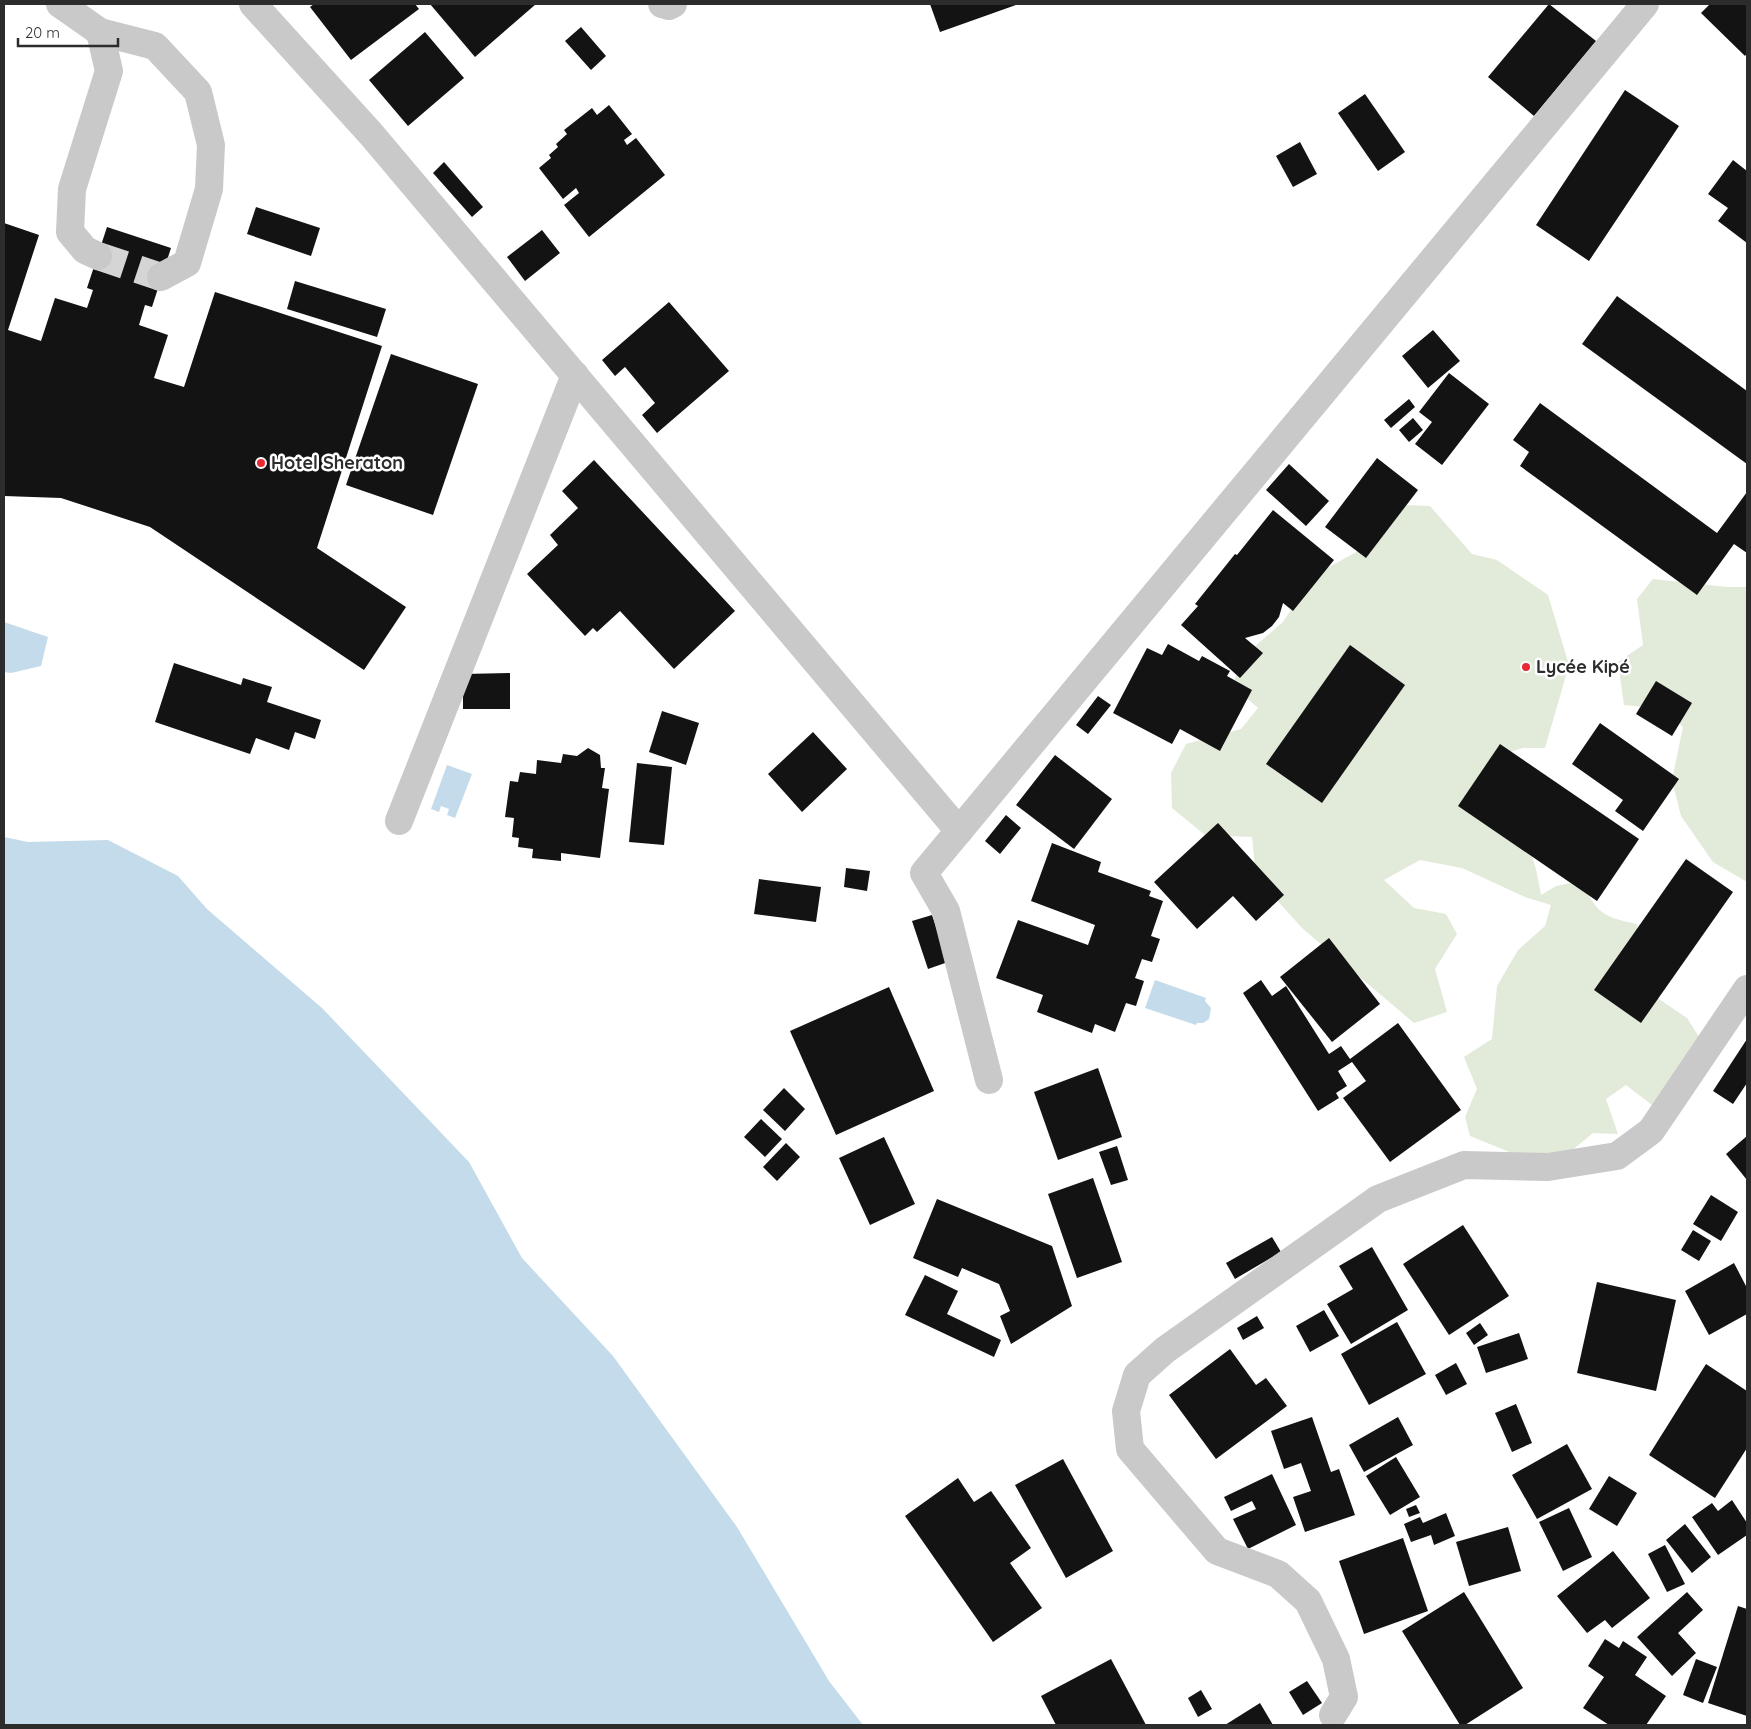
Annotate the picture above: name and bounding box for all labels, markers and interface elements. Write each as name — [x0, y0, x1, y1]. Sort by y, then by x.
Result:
scale bar — [18, 15, 118, 47]
text: 20 m — [25, 23, 60, 42]
place label: Hotel Sheraton — [271, 451, 403, 474]
marker: Hotel Sheraton — [255, 457, 267, 469]
place label: Lycée Kipé — [1536, 655, 1630, 678]
marker: Lycée Kipé — [1520, 661, 1532, 673]

